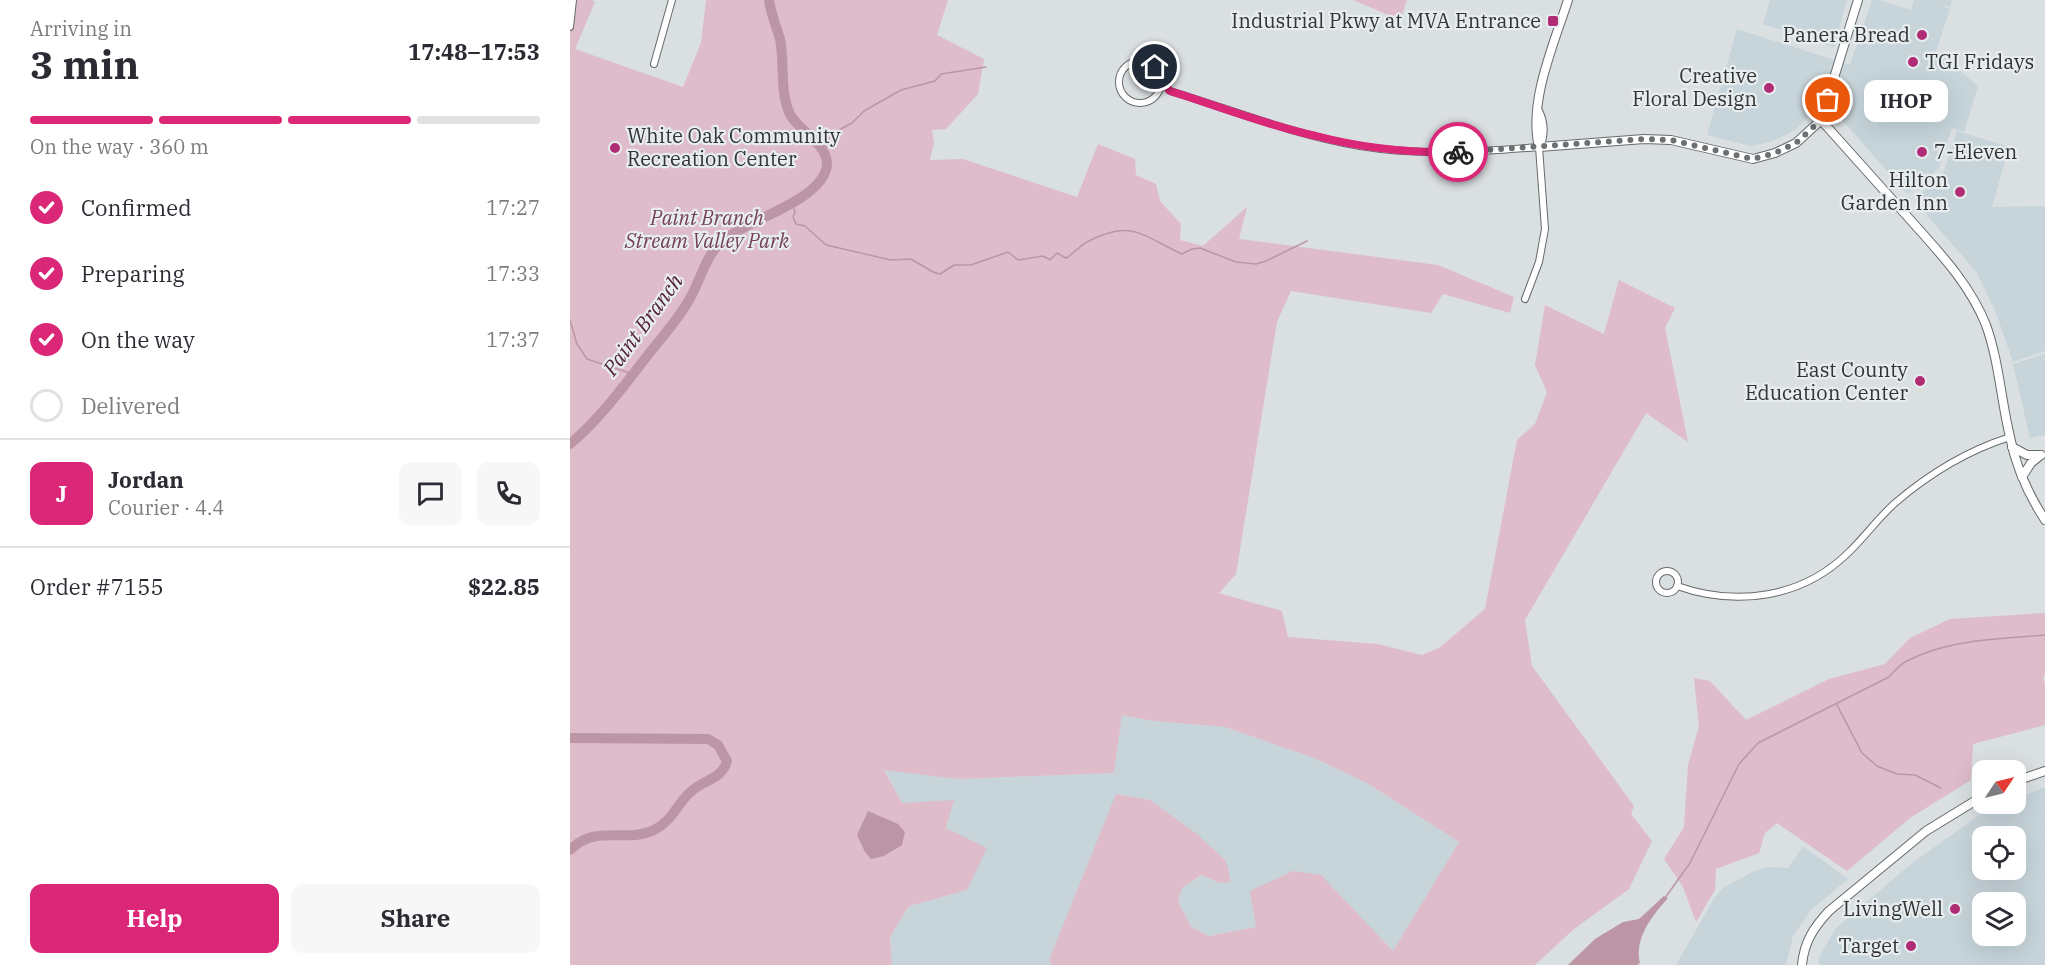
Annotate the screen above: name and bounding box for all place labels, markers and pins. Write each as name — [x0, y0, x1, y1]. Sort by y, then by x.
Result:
place label: Industrial Pkwy at MVA Entrance — [1231, 7, 1541, 34]
marker: Industrial Pkwy at MVA Entrance — [1546, 14, 1560, 28]
place label: Panera Bread — [1783, 21, 1910, 48]
marker: Panera Bread — [1915, 28, 1929, 42]
pin — [1129, 41, 1180, 92]
place label: TGI Fridays — [1925, 48, 2034, 75]
marker: TGI Fridays — [1906, 55, 1920, 69]
place label: Creative Floral Design — [1632, 62, 1757, 112]
pin — [1802, 74, 1853, 125]
callout: IHOP — [1864, 79, 1948, 121]
marker: Creative Floral Design — [1762, 81, 1776, 95]
place label: White Oak Community Recreation Center — [627, 122, 841, 172]
place label: 7-Eleven — [1934, 138, 2018, 165]
marker: White Oak Community Recreation Center — [608, 141, 622, 155]
marker: 7-Eleven — [1915, 145, 1929, 159]
place label: Hilton Garden Inn — [1841, 166, 1948, 216]
marker: Hilton Garden Inn — [1953, 185, 1967, 199]
place label: East County Education Center — [1745, 356, 1908, 406]
marker: East County Education Center — [1913, 374, 1927, 388]
place label: LivingWell — [1843, 895, 1943, 922]
marker: LivingWell — [1948, 902, 1962, 916]
place label: Target — [1838, 932, 1899, 959]
marker: Target — [1904, 939, 1918, 953]

